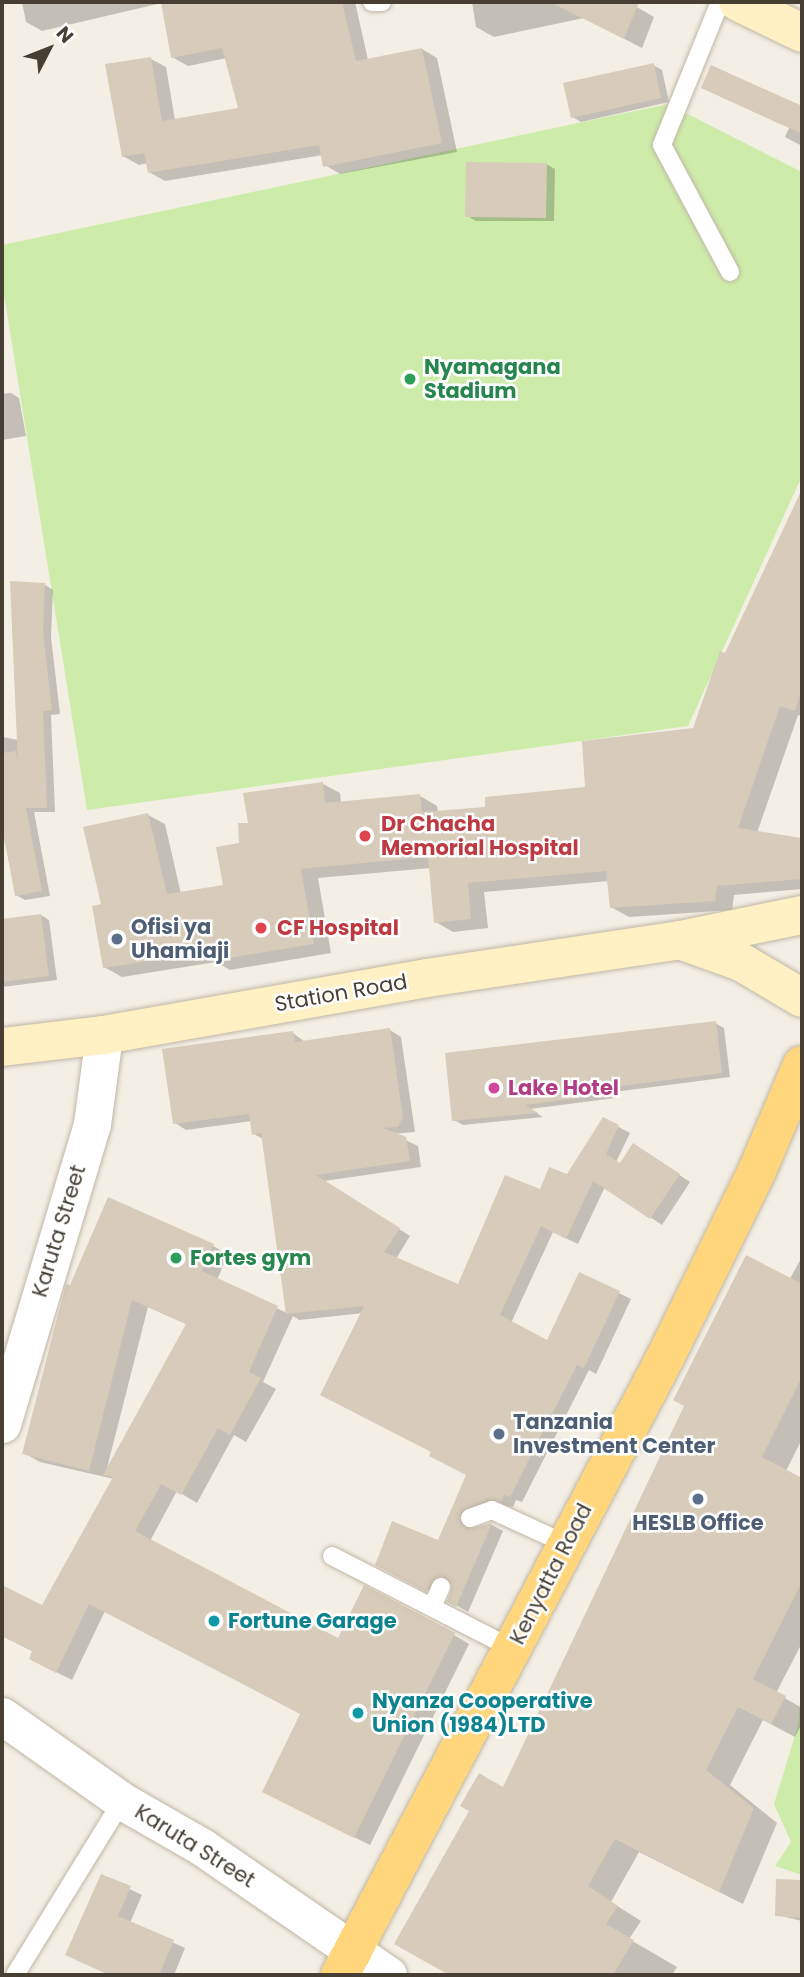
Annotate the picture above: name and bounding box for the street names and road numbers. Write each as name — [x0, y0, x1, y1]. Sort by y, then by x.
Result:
street label: Station Road — [273, 969, 409, 1017]
street label: Karuta Street — [27, 1162, 91, 1300]
street label: Kenyatta Road — [505, 1499, 597, 1649]
street label: Karuta Street — [130, 1799, 260, 1893]

